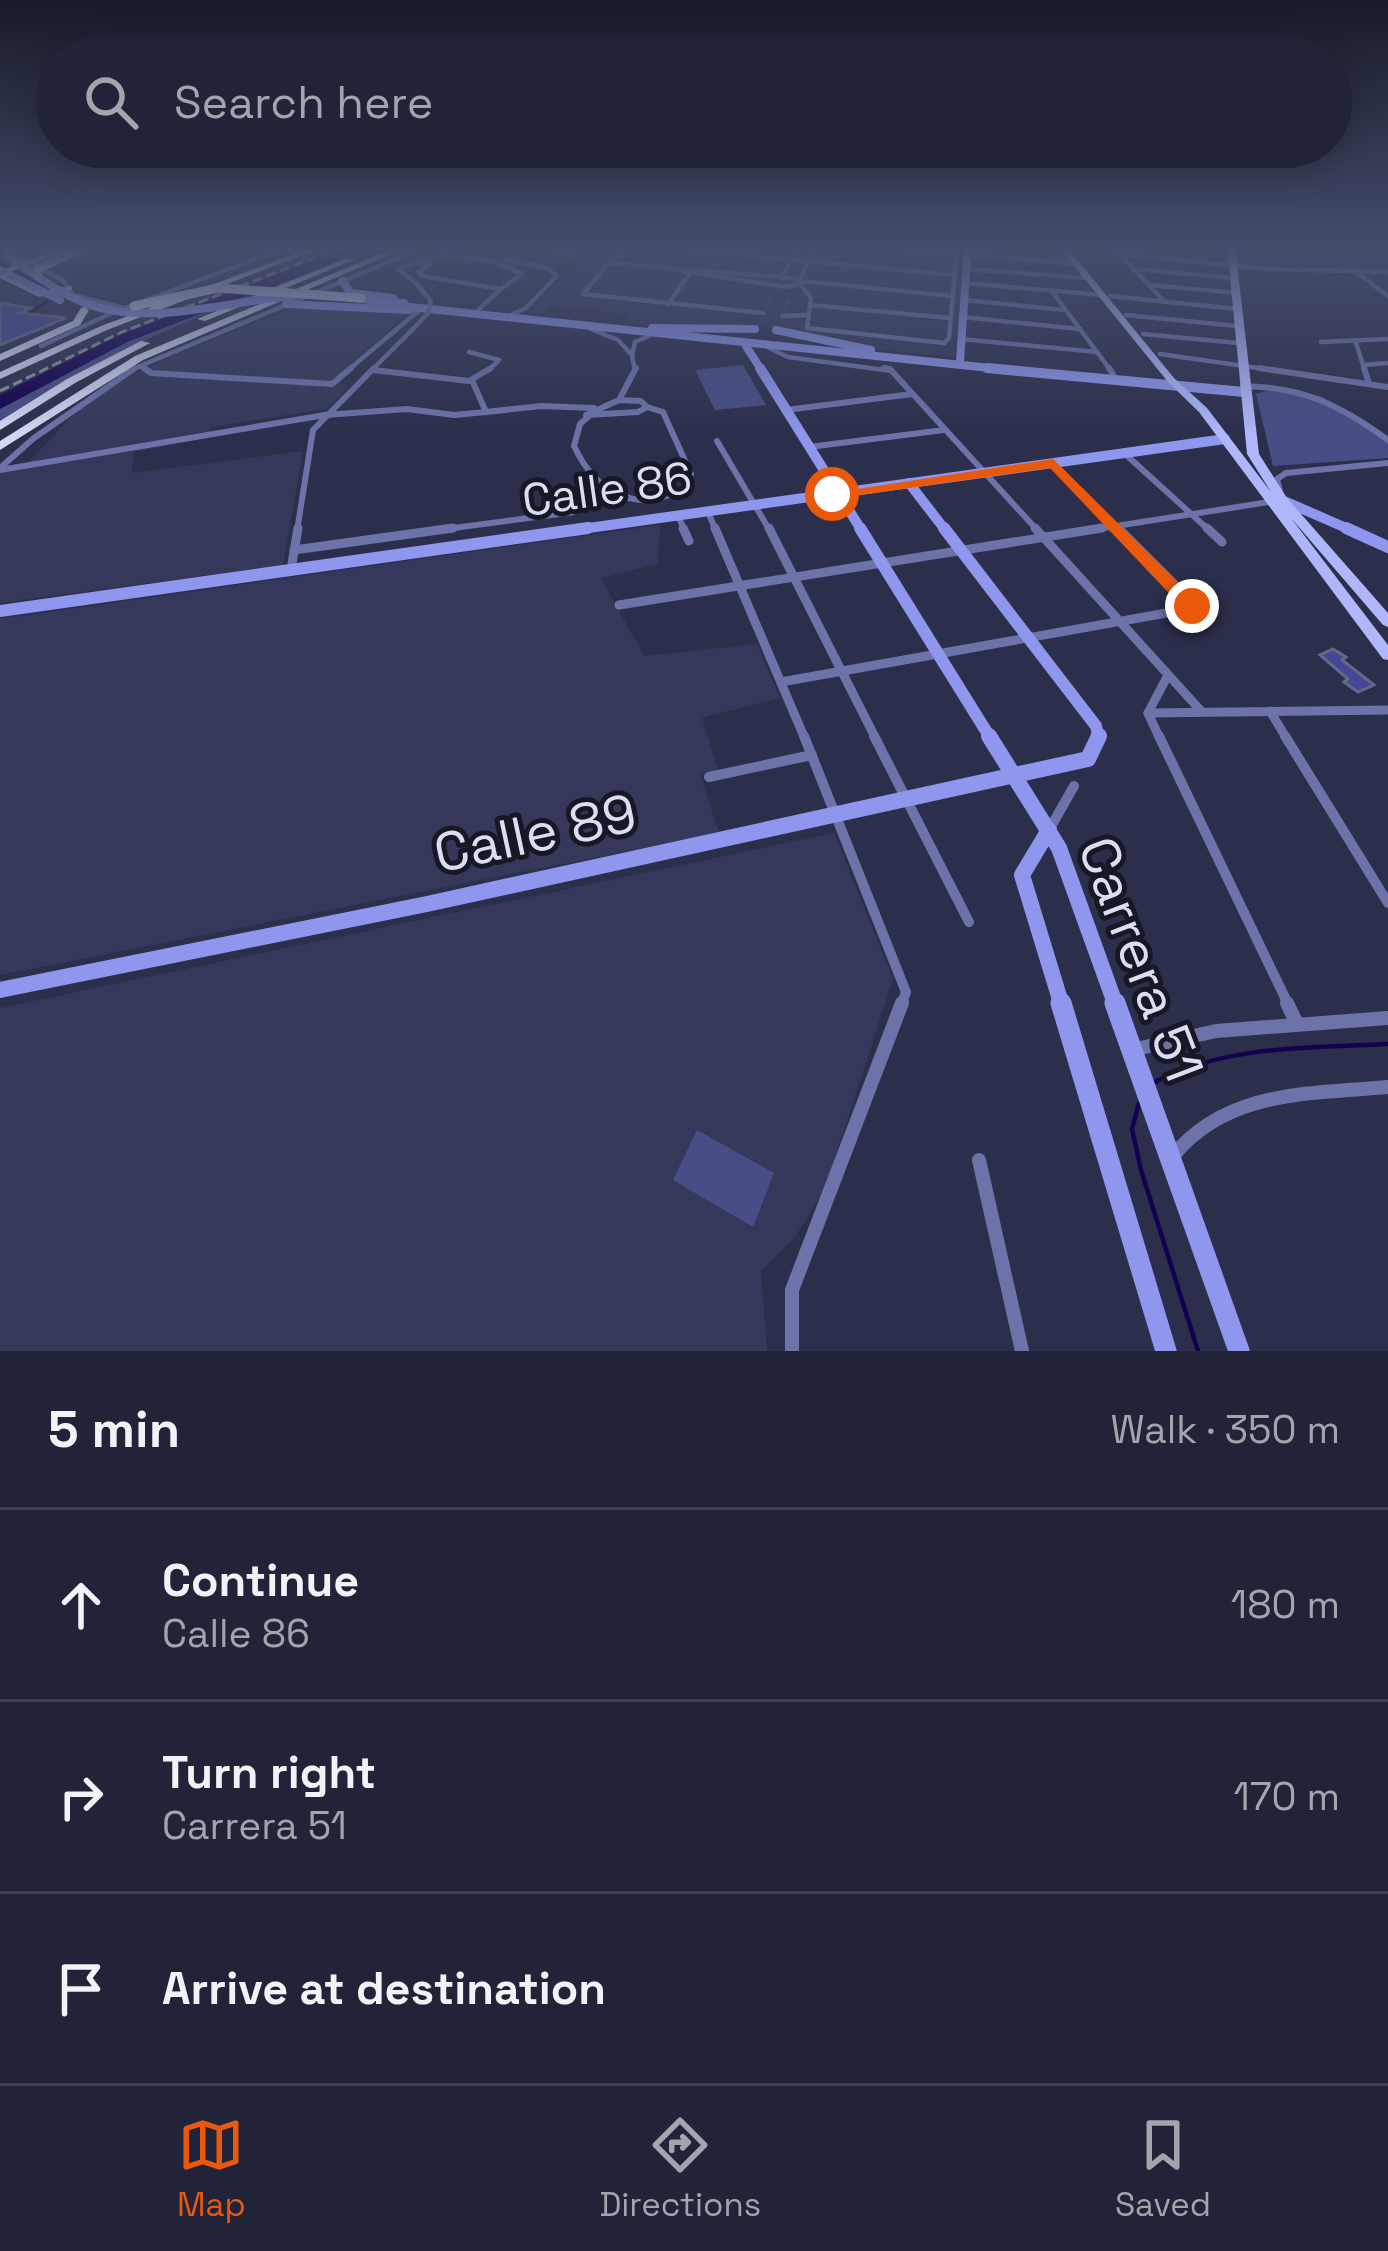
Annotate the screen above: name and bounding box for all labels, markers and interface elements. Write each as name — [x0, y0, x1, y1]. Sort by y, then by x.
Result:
search box — [36, 36, 1352, 168]
icon: search — [78, 69, 144, 135]
text: Search here — [174, 74, 433, 131]
street label: Calle 86 — [519, 449, 695, 529]
route start — [805, 467, 859, 521]
route end — [1165, 579, 1219, 633]
street label: Calle 89 — [428, 778, 642, 888]
street label: Carrera 51 — [1063, 827, 1219, 1091]
text: 5 min — [48, 1397, 180, 1462]
text: Walk · 350 m — [1110, 1405, 1340, 1454]
text: Continue — [162, 1552, 359, 1609]
icon: ahead — [48, 1572, 114, 1638]
text: 180 m — [1231, 1580, 1340, 1629]
text: Calle 86 — [162, 1609, 310, 1658]
text: Turn right — [162, 1744, 376, 1801]
icon: right — [48, 1764, 114, 1830]
text: 170 m — [1233, 1772, 1340, 1821]
text: Carrera 51 — [162, 1801, 347, 1850]
icon: arrive — [48, 1956, 114, 2022]
text: Arrive at destination — [162, 1960, 606, 2017]
tab: Map — [177, 2112, 246, 2226]
tab: Directions — [599, 2112, 761, 2226]
tab: Saved — [1115, 2112, 1211, 2226]

